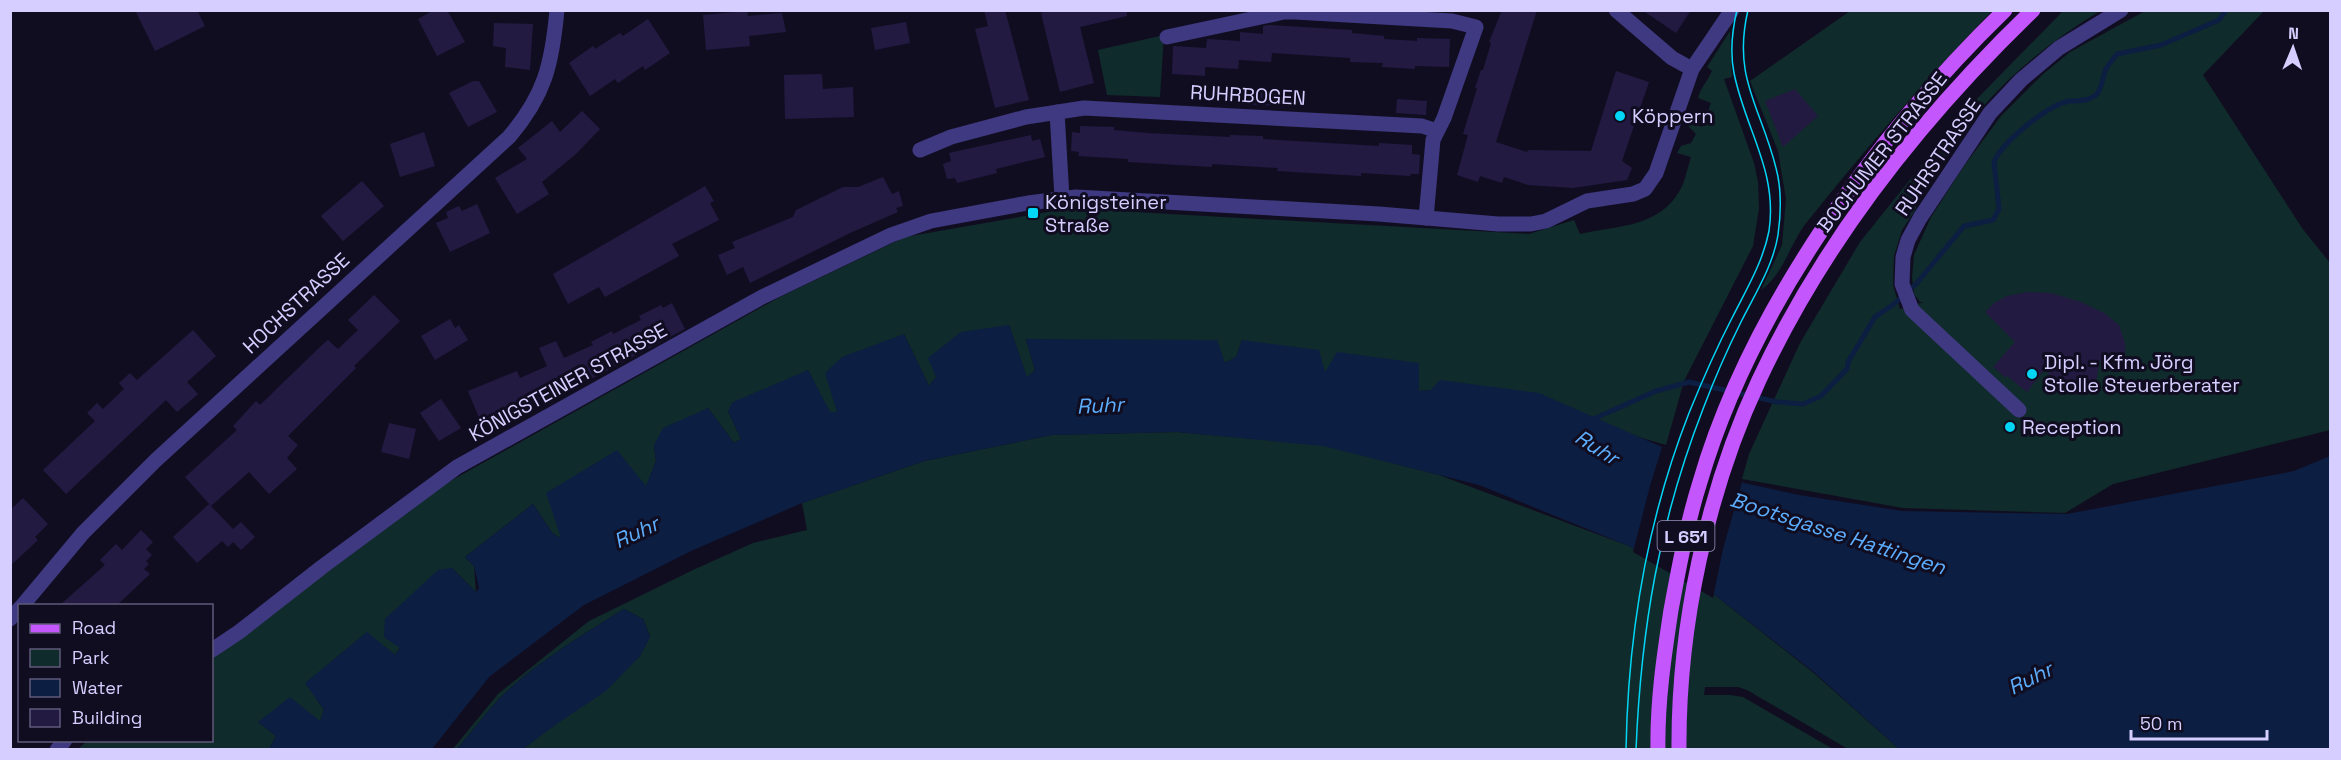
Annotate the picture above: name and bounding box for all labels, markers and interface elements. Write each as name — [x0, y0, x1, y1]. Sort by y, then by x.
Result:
north arrow — [2263, 18, 2323, 78]
text: N — [2288, 23, 2299, 44]
street label: BOCHUMER STRASSE — [1811, 67, 1953, 237]
street label: RUHRBOGEN — [1189, 79, 1307, 111]
street label: RUHRSTRASSE — [1889, 93, 1987, 221]
place label: Köppern — [1632, 103, 1714, 129]
marker: Köppern — [1613, 109, 1627, 123]
place label: Königsteiner Straße — [1045, 189, 1167, 238]
marker: Königsteiner Straße — [1026, 206, 1040, 220]
street label: HOCHSTRASSE — [237, 247, 355, 359]
street label: KÖNIGSTEINER STRASSE — [464, 317, 672, 447]
place label: Dipl. - Kfm. Jörg Stolle Steuerberater — [2044, 349, 2240, 398]
marker: Dipl. - Kfm. Jörg Stolle Steuerberater — [2025, 367, 2039, 381]
water label: Ruhr — [1076, 390, 1126, 420]
place label: Reception — [2022, 414, 2121, 440]
marker: Reception — [2003, 420, 2017, 434]
water label: Ruhr — [1570, 423, 1626, 472]
water label: Bootsgasse Hattingen — [1727, 485, 1950, 581]
water label: Ruhr — [609, 509, 665, 554]
road number: L 651 — [1658, 521, 1714, 551]
legend — [18, 604, 213, 742]
text: Road — [72, 616, 116, 639]
text: Park — [72, 646, 110, 669]
water label: Ruhr — [2003, 654, 2059, 701]
text: Water — [72, 676, 123, 699]
scale bar — [2131, 703, 2268, 741]
text: Building — [72, 706, 142, 729]
text: 50 m — [2140, 712, 2182, 735]

